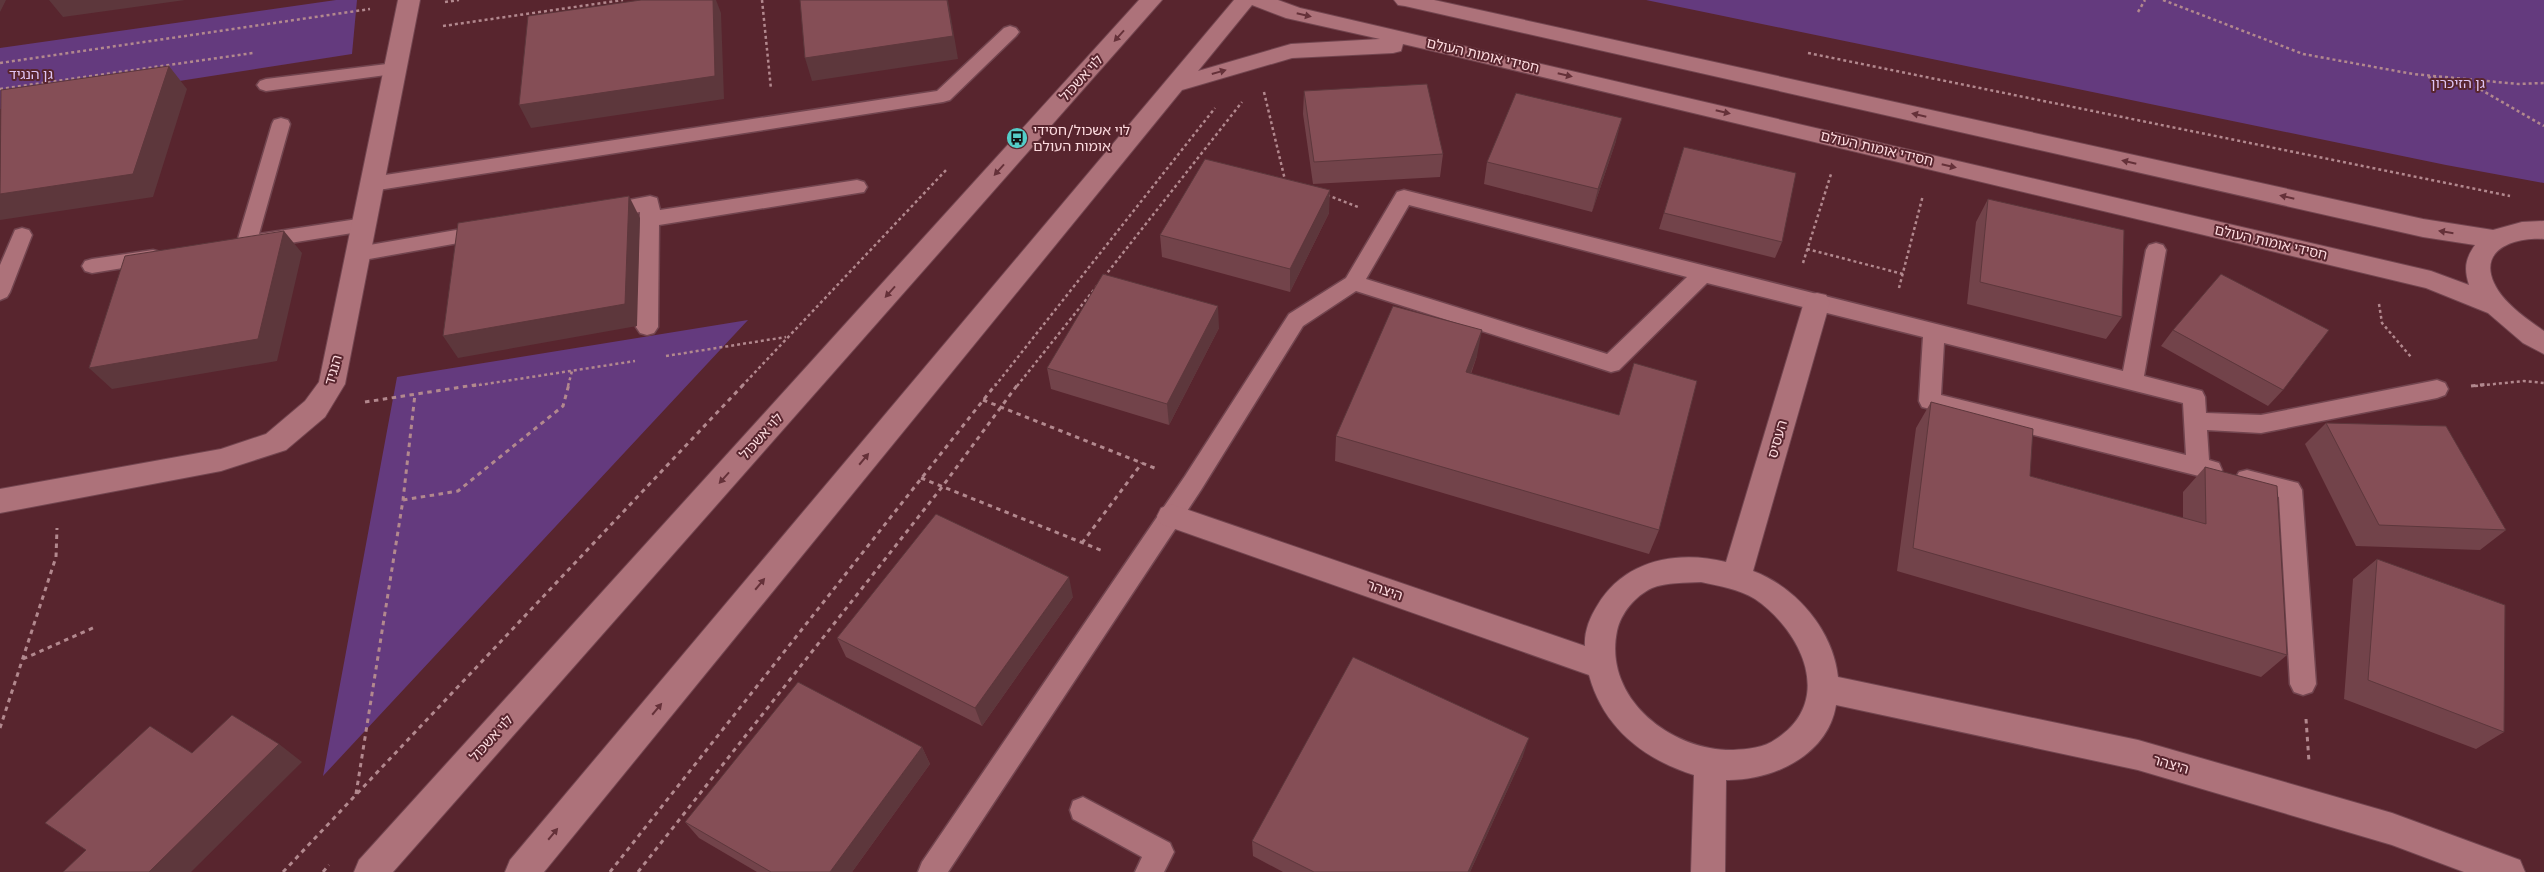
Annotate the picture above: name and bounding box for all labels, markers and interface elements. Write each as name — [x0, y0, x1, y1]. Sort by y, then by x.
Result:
one-way arrow — [1297, 11, 1312, 19]
one-way arrow — [1113, 30, 1124, 43]
street label: חסידי אומות העולם — [1425, 33, 1541, 76]
street label: לוי אשכול — [1055, 51, 1106, 104]
park label: גן הנגיד — [9, 65, 53, 82]
one-way arrow — [1212, 68, 1227, 76]
one-way arrow — [1558, 71, 1573, 79]
park label: גן הזיכרון — [2431, 74, 2485, 91]
one-way arrow — [1716, 108, 1731, 116]
one-way arrow — [1910, 110, 1926, 118]
place label: לוי אשכול/חסידי אומות העולם — [1033, 121, 1130, 154]
bus stop icon: לוי אשכול/חסידי אומות העולם — [1005, 126, 1029, 150]
street label: חסידי אומות העולם — [1819, 126, 1935, 169]
one-way arrow — [2121, 158, 2136, 166]
one-way arrow — [1942, 162, 1957, 170]
one-way arrow — [993, 164, 1004, 177]
one-way arrow — [2280, 193, 2295, 201]
street label: חסידי אומות העולם — [2213, 220, 2329, 263]
one-way arrow — [2438, 227, 2454, 235]
one-way arrow — [884, 285, 896, 297]
street label: הנגיד — [320, 353, 345, 387]
street label: לוי אשכול — [735, 409, 786, 462]
street label: העסיס — [1763, 418, 1790, 460]
one-way arrow — [858, 453, 870, 465]
one-way arrow — [718, 471, 729, 484]
street label: היצהר — [1365, 576, 1405, 604]
one-way arrow — [755, 578, 766, 591]
one-way arrow — [651, 703, 662, 715]
street label: לוי אשכול — [465, 711, 516, 764]
street label: היצהר — [2151, 750, 2191, 777]
one-way arrow — [548, 828, 559, 841]

